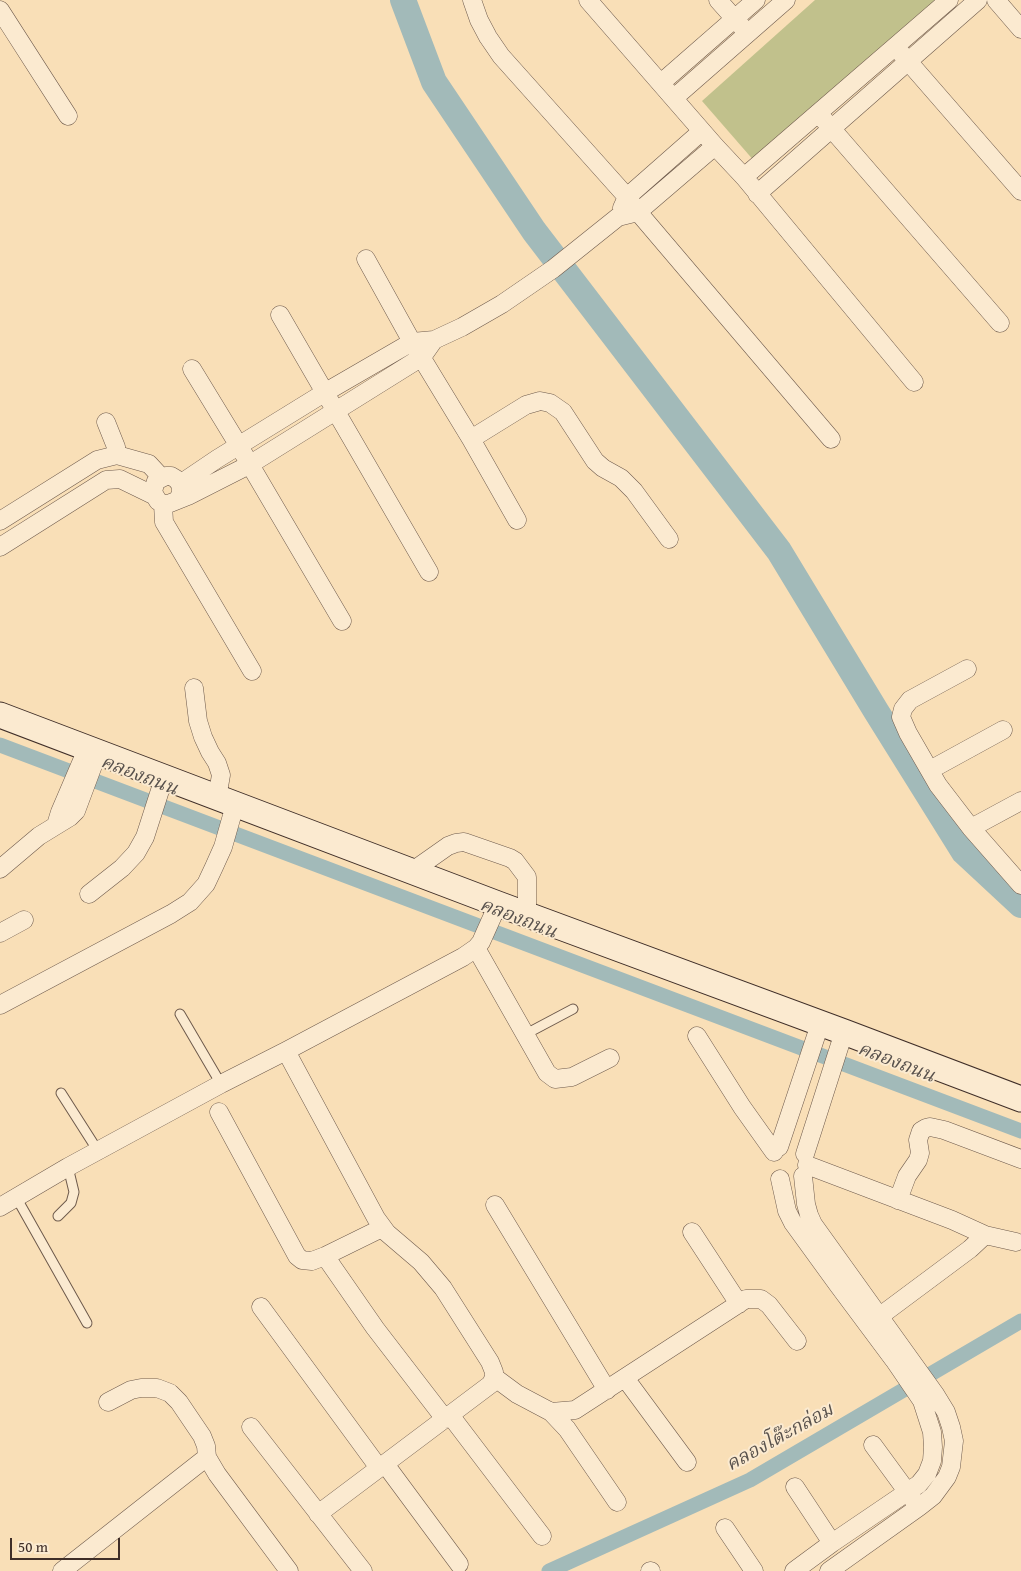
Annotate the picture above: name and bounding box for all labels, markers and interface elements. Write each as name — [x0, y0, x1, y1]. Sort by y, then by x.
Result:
water label: คลองถนน — [97, 751, 181, 801]
water label: คลองถนน — [476, 894, 560, 944]
water label: คลองถนน — [854, 1038, 938, 1088]
water label: คลองโต๊ะกล่อม — [722, 1399, 838, 1477]
scale bar — [12, 1528, 122, 1560]
text: 50 m — [18, 1536, 48, 1557]

